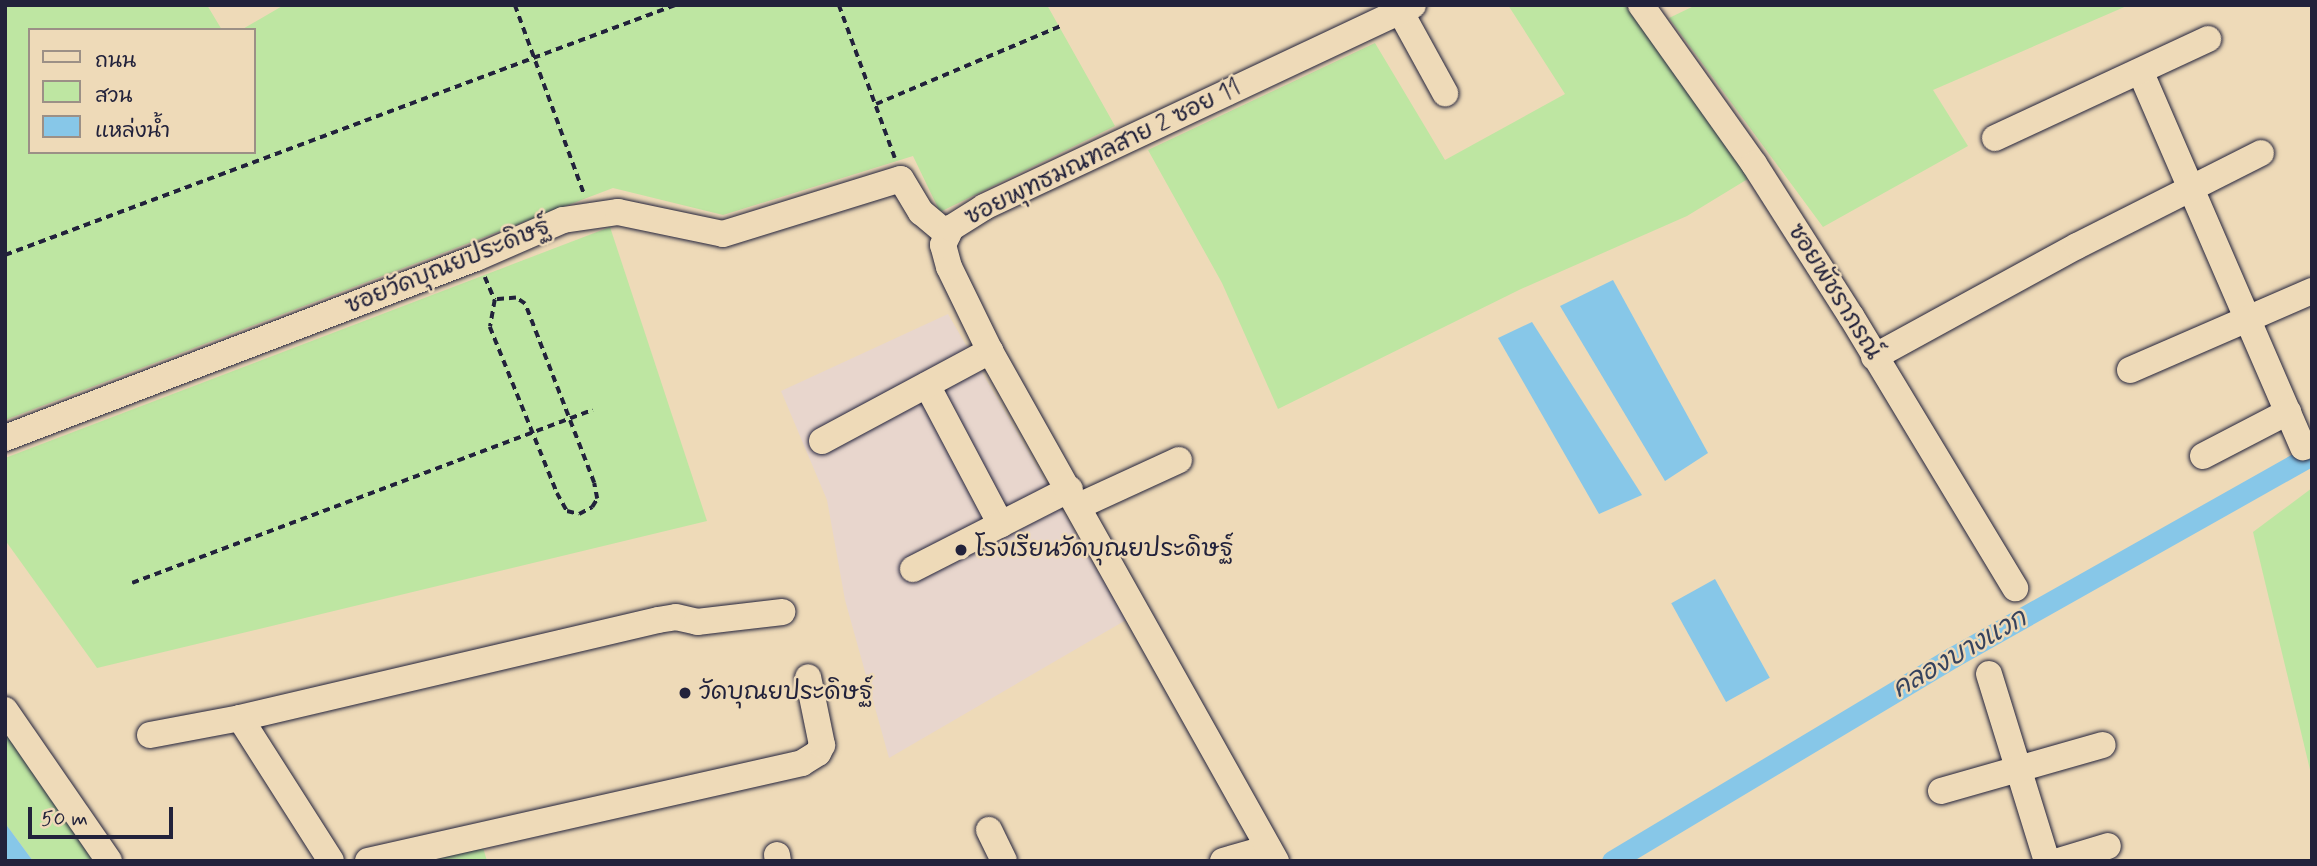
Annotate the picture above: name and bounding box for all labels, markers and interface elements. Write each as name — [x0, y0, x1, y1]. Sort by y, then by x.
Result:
legend — [28, 28, 256, 154]
text: ถนน — [95, 47, 136, 75]
street label: ซอยพุทธมณฑลสาย 2 ซอย 11 — [960, 74, 1246, 232]
text: สวน — [95, 82, 132, 110]
text: แหล่งน้ำ — [95, 117, 170, 145]
street label: ซอยวัดบุณยประดิษฐ์ — [341, 213, 555, 321]
street label: ซอยพัชราภรณ์ — [1781, 219, 1887, 365]
place label: โรงเรียนวัดบุณยประดิษฐ์ — [975, 536, 1233, 564]
marker: โรงเรียนวัดบุณยประดิษฐ์ — [953, 542, 969, 558]
water label: คลองบางแวก — [1887, 604, 2033, 706]
place label: วัดบุณยประดิษฐ์ — [699, 679, 873, 707]
marker: วัดบุณยประดิษฐ์ — [677, 685, 693, 701]
scale bar — [32, 792, 177, 836]
text: 50 m — [41, 805, 88, 833]

